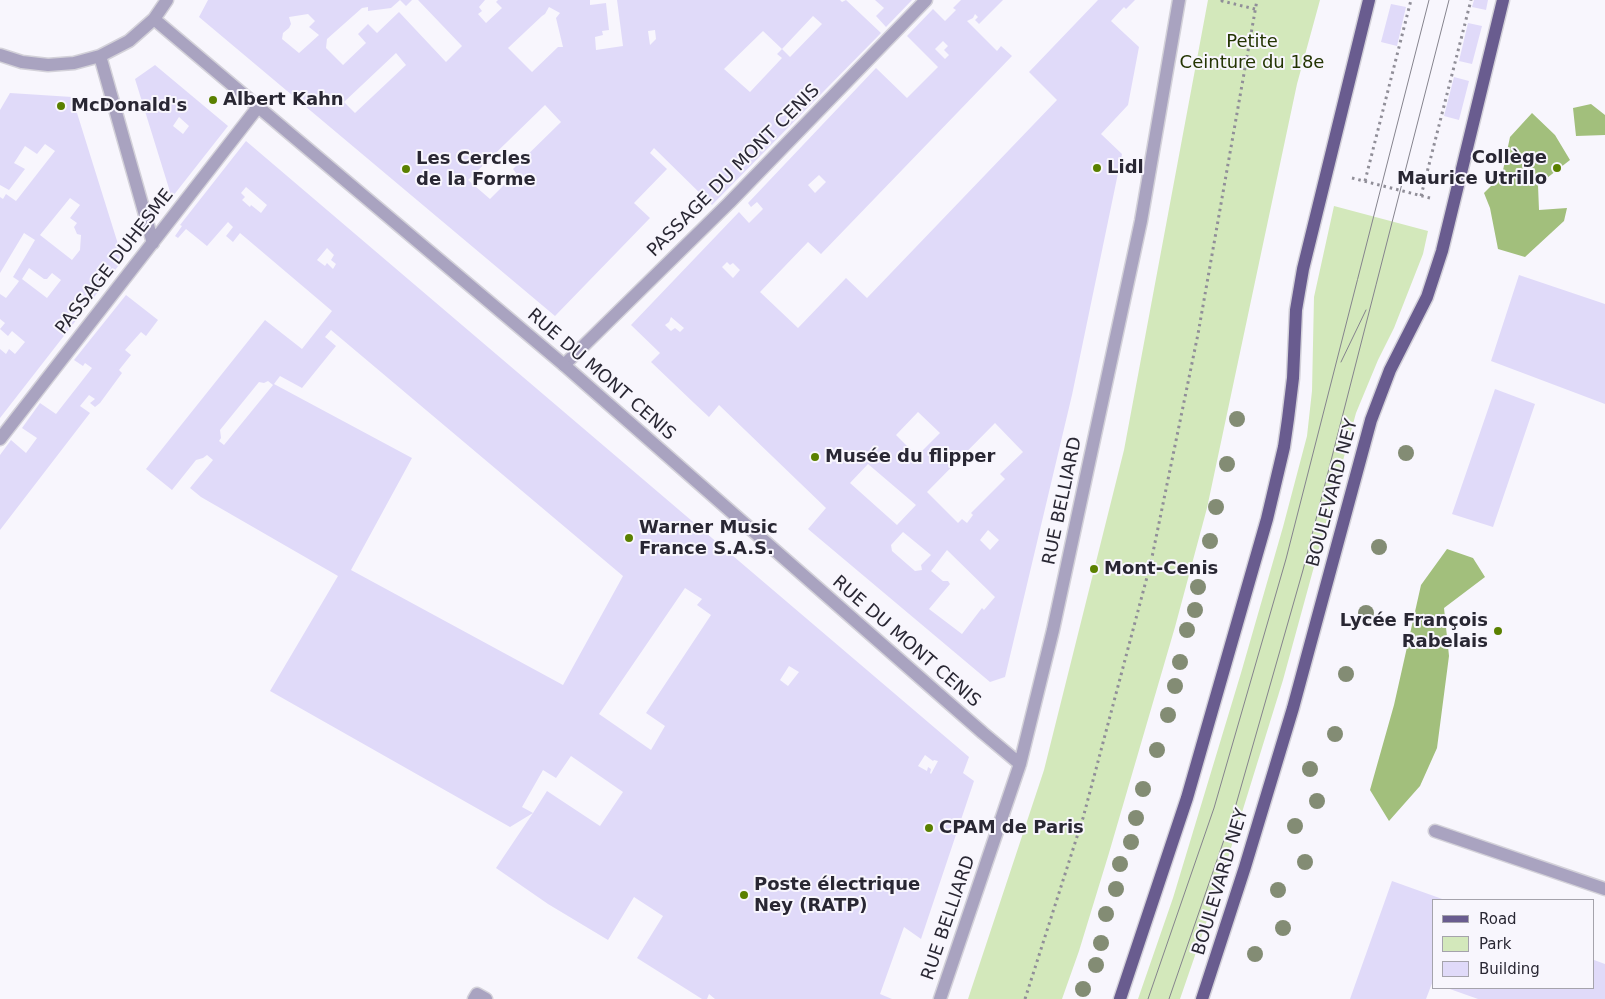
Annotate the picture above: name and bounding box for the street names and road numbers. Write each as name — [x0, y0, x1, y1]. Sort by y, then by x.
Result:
street label: PASSAGE DU MONT CENIS — [643, 80, 825, 262]
street label: PASSAGE DUHESME — [52, 185, 178, 339]
street label: RUE DU MONT CENIS — [522, 305, 680, 445]
street label: BOULEVARD NEY — [1303, 417, 1363, 569]
street label: RUE BELLIARD — [1039, 435, 1087, 567]
street label: RUE DU MONT CENIS — [827, 572, 985, 712]
street label: BOULEVARD NEY — [1188, 806, 1254, 958]
street label: RUE BELLIARD — [918, 853, 980, 983]

